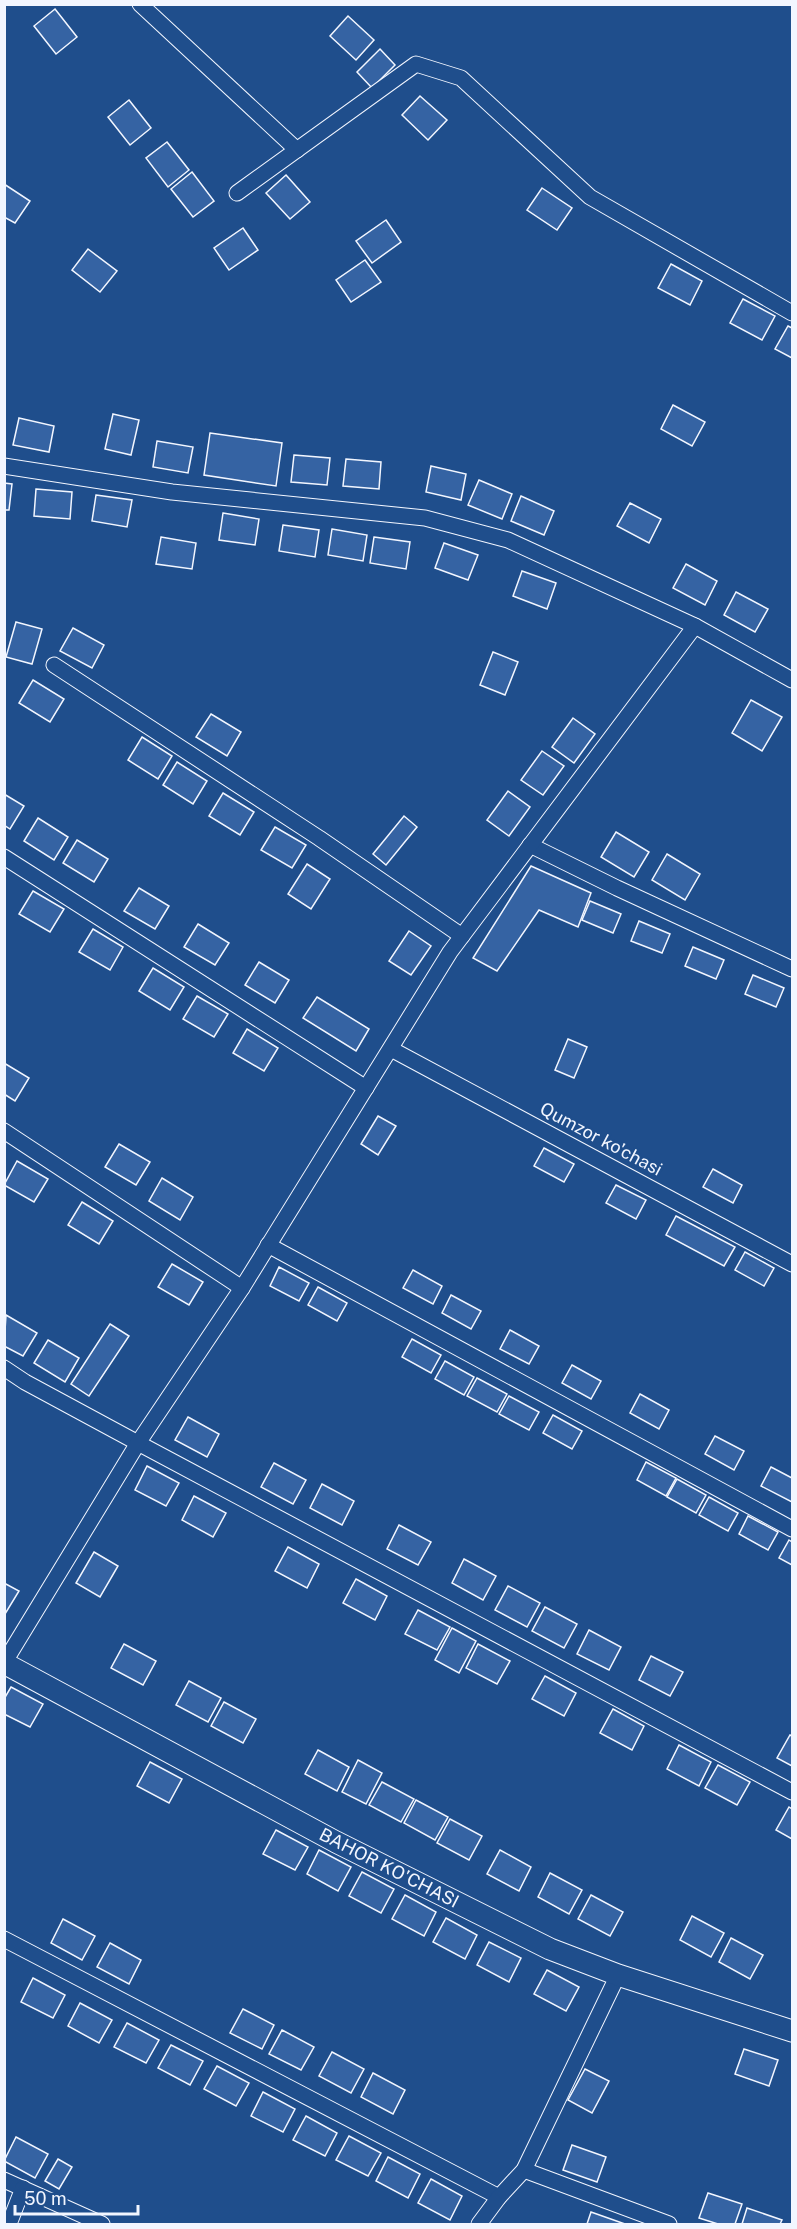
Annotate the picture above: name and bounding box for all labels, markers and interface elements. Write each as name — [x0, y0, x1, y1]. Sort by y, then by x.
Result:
street label: Qumzor ko'chasi — [537, 1098, 666, 1180]
street label: BAHOR KO'CHASI — [316, 1823, 463, 1912]
scale bar — [15, 2178, 138, 2216]
text: 50 m — [24, 2188, 67, 2209]

